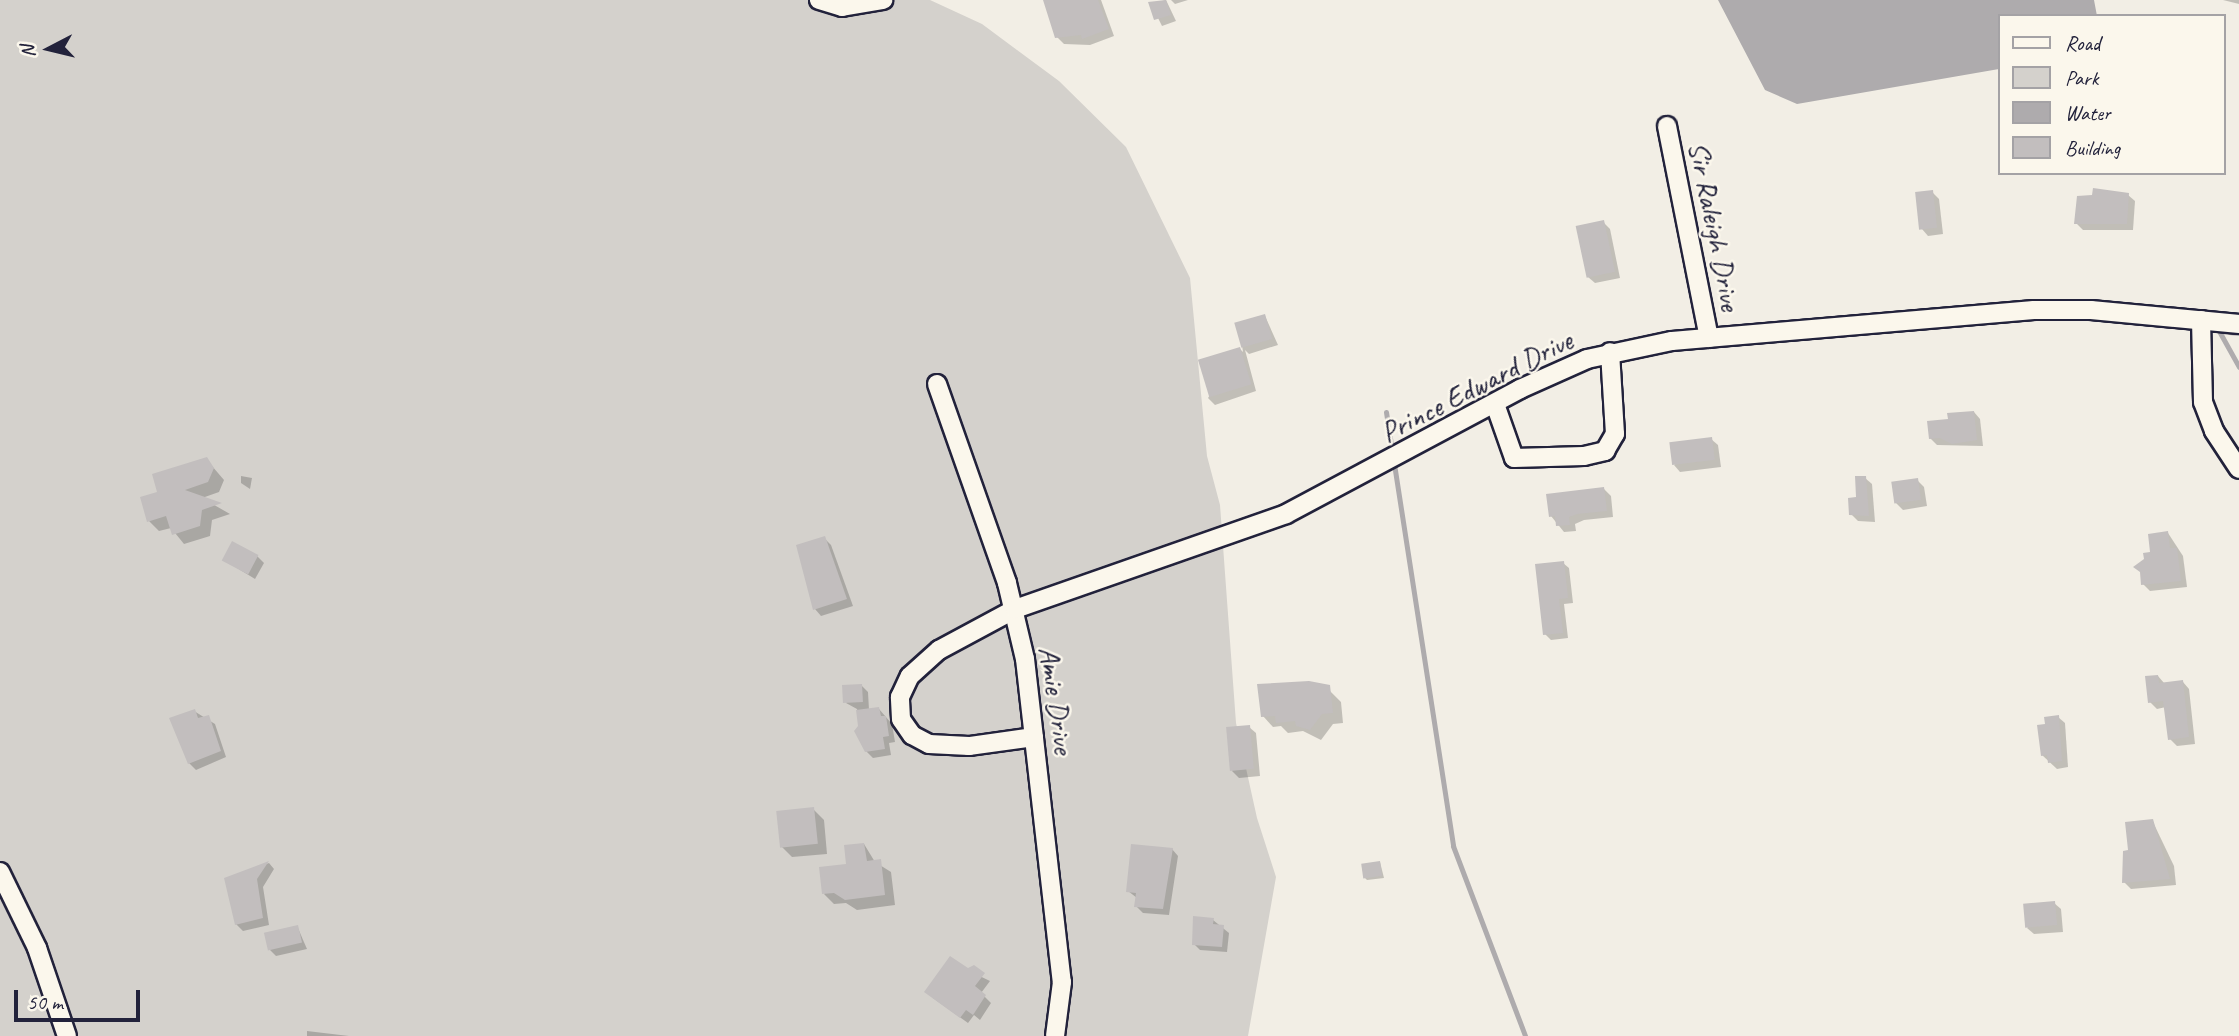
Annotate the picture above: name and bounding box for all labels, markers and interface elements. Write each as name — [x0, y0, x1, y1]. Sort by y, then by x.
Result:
north arrow — [14, 14, 84, 84]
legend — [1997, 14, 2225, 175]
text: Road — [2065, 30, 2100, 56]
text: N — [16, 44, 41, 59]
text: Park — [2065, 65, 2098, 91]
text: Water — [2065, 100, 2111, 126]
text: Building — [2065, 135, 2120, 161]
street label: Sir Raleigh Drive — [1681, 137, 1749, 315]
street label: Prince Edward Drive — [1373, 322, 1579, 450]
street label: Amie Drive — [1032, 644, 1082, 756]
scale bar — [18, 976, 144, 1020]
text: 50 m — [27, 989, 63, 1015]

